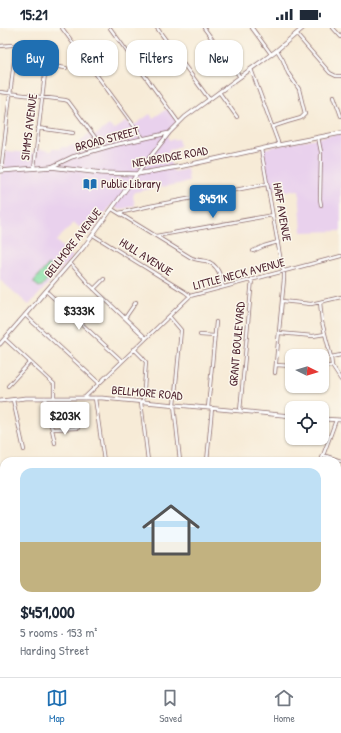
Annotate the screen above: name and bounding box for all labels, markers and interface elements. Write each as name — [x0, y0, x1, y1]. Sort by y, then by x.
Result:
text: 15:21 — [20, 4, 48, 25]
chip: Buy — [12, 40, 59, 76]
chip: Rent — [67, 40, 118, 76]
chip: Filters — [126, 40, 187, 76]
chip: New — [195, 40, 243, 76]
street label: SIMMS AVENUE — [16, 92, 41, 161]
street label: BROAD STREET — [73, 122, 141, 155]
street label: NEWBRIDGE ROAD — [131, 141, 209, 172]
place label: Public Library — [101, 175, 161, 192]
library icon: Public Library — [82, 176, 98, 192]
street label: HAFF AVENUE — [269, 181, 296, 243]
pin: $451K — [185, 185, 241, 219]
text: $451K — [199, 189, 227, 207]
street label: BELLMORE AVENUE — [40, 204, 106, 281]
street label: HULL AVENUE — [116, 233, 177, 280]
street label: LITTLE NECK AVENUE — [191, 253, 287, 294]
pin: $333K — [51, 297, 107, 331]
text: $333K — [64, 301, 94, 319]
street label: GRANT BOULEVARD — [224, 301, 249, 387]
north arrow — [285, 349, 329, 393]
map controls — [285, 349, 329, 445]
street label: BELLMORE ROAD — [111, 381, 184, 404]
button: locate — [285, 401, 329, 445]
pin: $203K — [37, 402, 93, 436]
text: $203K — [49, 406, 81, 424]
icon: home — [135, 494, 207, 566]
text: $451,000 — [20, 600, 75, 623]
text: 5 rooms · 153 m² — [20, 623, 97, 641]
text: Harding Street — [20, 641, 89, 659]
tab: Map — [46, 687, 68, 725]
tab: Saved — [159, 687, 182, 725]
tab: Home — [273, 687, 295, 725]

